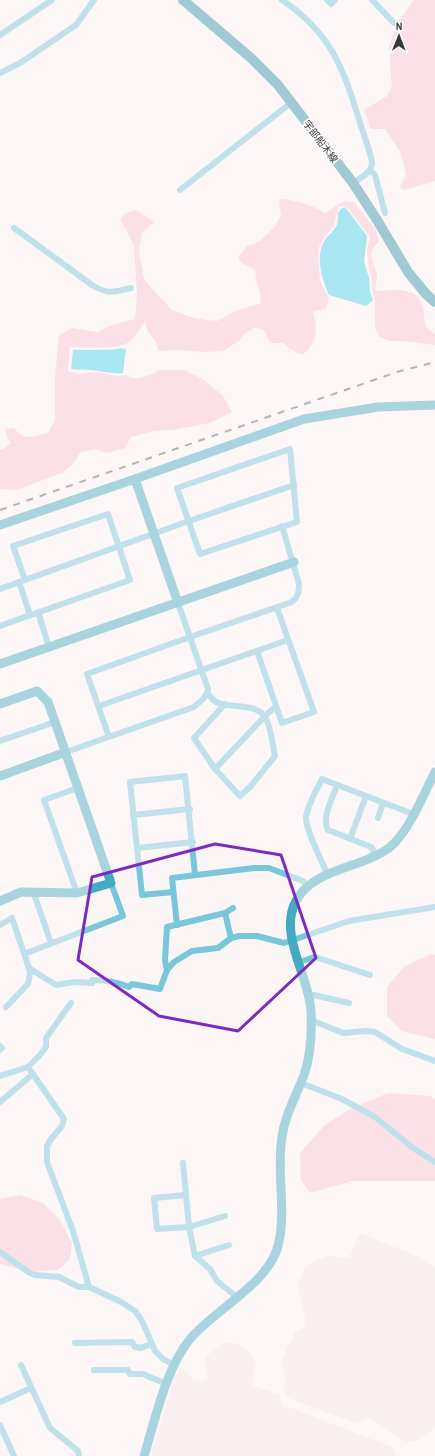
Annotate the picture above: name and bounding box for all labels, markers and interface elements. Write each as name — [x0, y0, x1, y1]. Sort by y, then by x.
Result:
north arrow — [379, 16, 419, 56]
text: N — [396, 19, 403, 33]
street label: 宇部船木線 — [300, 117, 341, 165]

